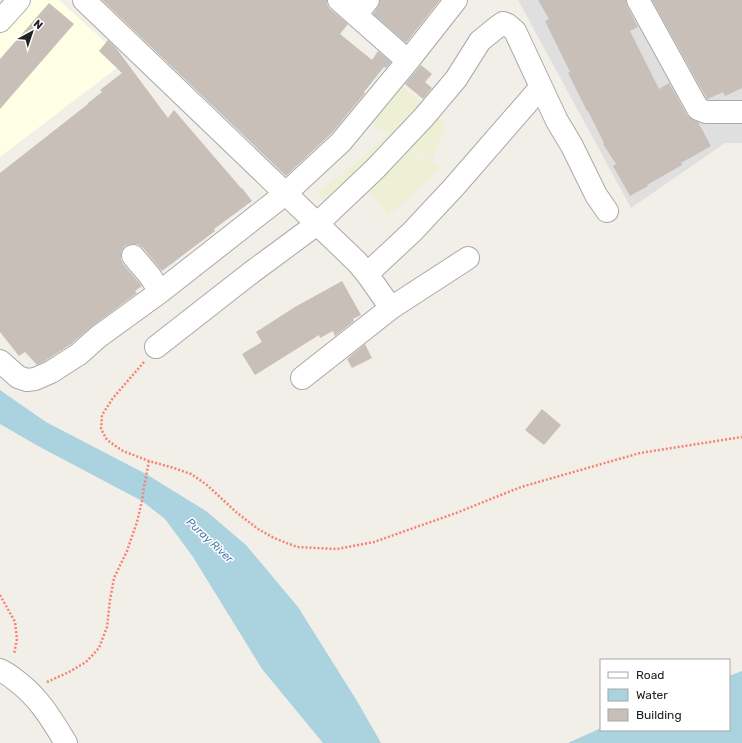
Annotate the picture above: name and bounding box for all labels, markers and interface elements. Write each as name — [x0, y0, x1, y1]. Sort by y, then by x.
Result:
north arrow — [12, 12, 52, 52]
text: N — [31, 17, 45, 32]
water label: Puray River — [184, 515, 236, 566]
legend — [600, 659, 730, 731]
text: Road — [636, 668, 664, 682]
text: Water — [636, 688, 668, 702]
text: Building — [636, 708, 682, 722]

